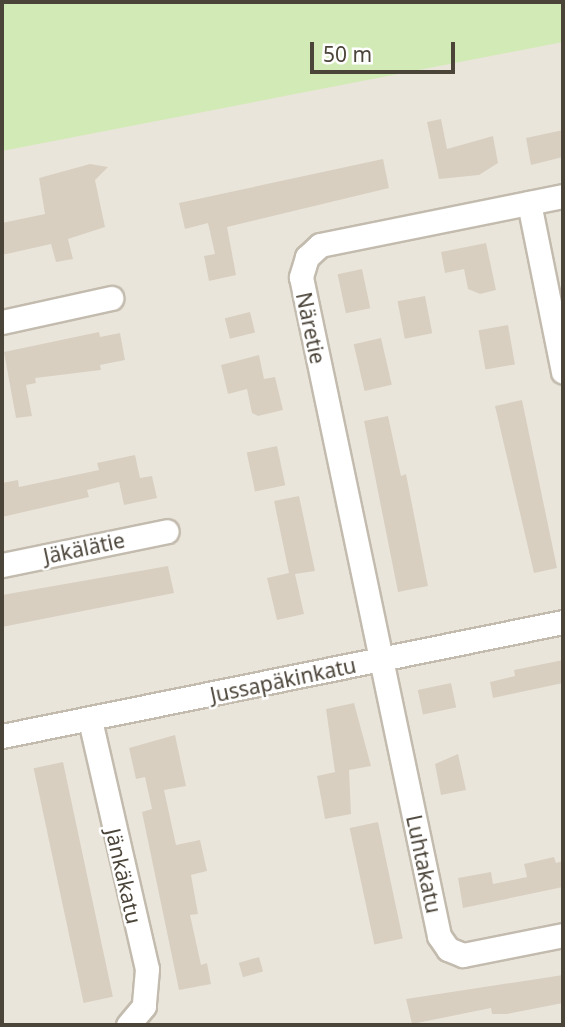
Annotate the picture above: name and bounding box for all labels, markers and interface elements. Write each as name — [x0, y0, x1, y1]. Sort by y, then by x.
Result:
scale bar — [313, 28, 458, 72]
text: 50 m — [323, 40, 372, 68]
street label: Näretie — [291, 290, 331, 366]
street label: Jäkälätie — [41, 527, 127, 569]
street label: Jussapäkinkatu — [208, 652, 358, 708]
street label: Luhtakatu — [401, 813, 447, 915]
street label: Jänkäkatu — [101, 826, 147, 926]

